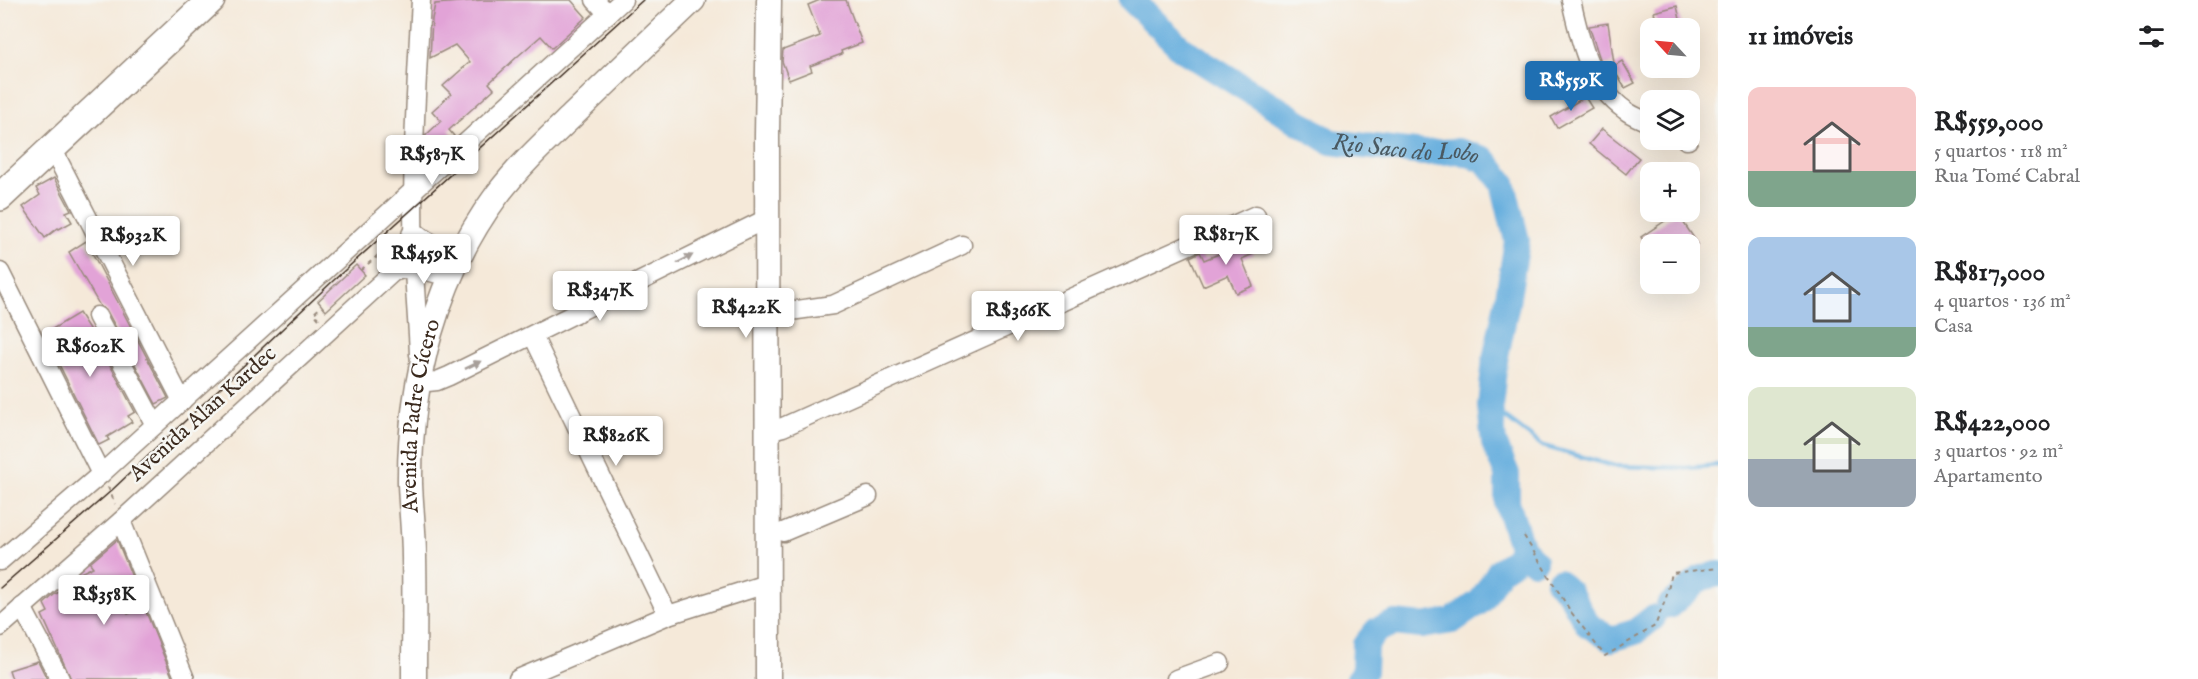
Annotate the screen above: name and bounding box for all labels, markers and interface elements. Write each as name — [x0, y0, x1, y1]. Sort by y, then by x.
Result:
north arrow — [1640, 18, 1700, 78]
map controls — [1640, 18, 1700, 294]
text: 11 imóveis — [1748, 20, 1853, 53]
icon: filters — [2135, 20, 2168, 53]
pin: R$559K — [1522, 61, 1620, 112]
text: R$559K — [1539, 68, 1603, 93]
button: layers — [1640, 90, 1700, 150]
text: R$559,000 — [1934, 106, 2043, 139]
icon: home — [1796, 111, 1868, 183]
water label: Rio Saco do Lobo — [1330, 127, 1483, 172]
pin: R$587K — [383, 135, 481, 186]
text: 5 quartos · 118 m² — [1934, 139, 2068, 164]
text: R$587K — [399, 142, 465, 167]
button: + — [1640, 162, 1700, 222]
text: Rua Tomé Cabral — [1934, 164, 2080, 189]
pin: R$817K — [1177, 215, 1275, 266]
pin: R$932K — [84, 216, 182, 267]
text: R$817K — [1193, 222, 1259, 247]
text: R$932K — [100, 223, 166, 248]
pin: R$459K — [375, 234, 473, 285]
button: − — [1640, 234, 1700, 294]
text: R$459K — [391, 241, 457, 266]
one-way arrow — [677, 255, 694, 264]
text: R$817,000 — [1934, 256, 2045, 289]
icon: home — [1796, 261, 1868, 333]
pin: R$347K — [551, 271, 649, 322]
text: R$347K — [567, 278, 633, 303]
pin: R$422K — [697, 288, 795, 339]
text: 4 quartos · 136 m² — [1934, 289, 2071, 314]
pin: R$366K — [969, 291, 1067, 342]
text: R$422K — [711, 295, 781, 320]
text: R$366K — [986, 298, 1051, 323]
text: Casa — [1934, 314, 1973, 339]
street label: Avenida Padre Cícero — [396, 316, 447, 515]
pin: R$602K — [41, 327, 139, 378]
text: R$602K — [56, 334, 124, 359]
street label: Avenida Alan Kardec — [123, 340, 283, 488]
one-way arrow — [464, 360, 482, 370]
text: R$422,000 — [1934, 406, 2050, 439]
icon: home — [1796, 411, 1868, 483]
pin: R$826K — [567, 416, 665, 467]
text: R$826K — [583, 423, 649, 448]
text: 3 quartos · 92 m² — [1934, 439, 2063, 464]
text: Apartamento — [1934, 464, 2043, 489]
pin: R$358K — [55, 575, 153, 626]
text: R$358K — [72, 582, 136, 607]

